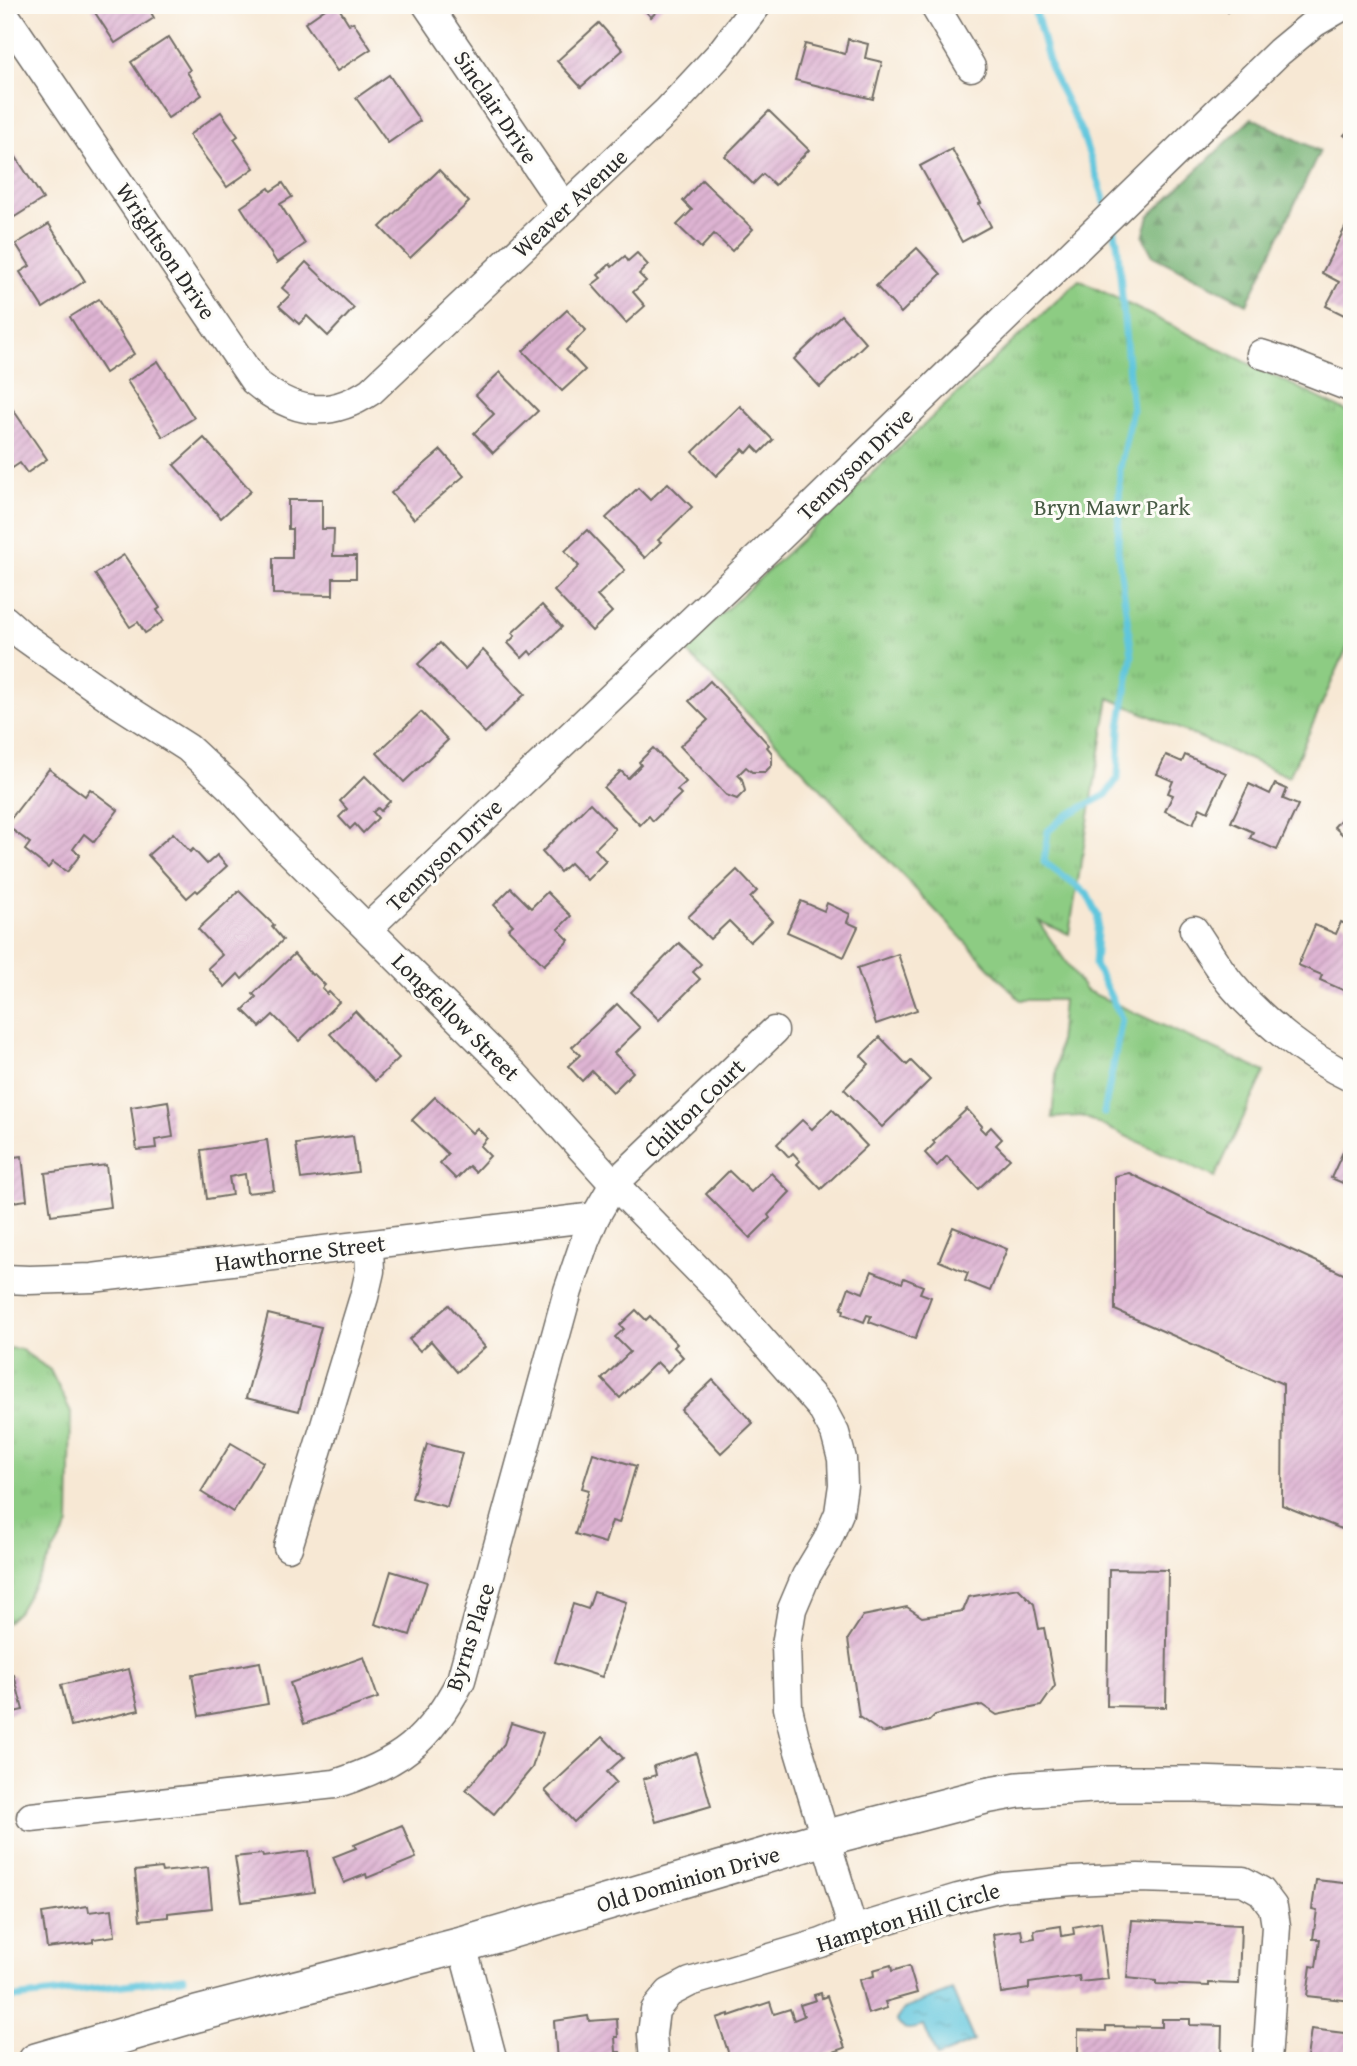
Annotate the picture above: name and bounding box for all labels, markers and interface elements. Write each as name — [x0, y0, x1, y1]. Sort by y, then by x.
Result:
street label: Sinclair Drive — [446, 43, 547, 170]
street label: Weaver Avenue — [505, 140, 635, 265]
street label: Wrightson Drive — [108, 176, 224, 326]
street label: Tennyson Drive — [789, 399, 920, 528]
park label: Bryn Mawr Park — [1034, 490, 1191, 523]
street label: Tennyson Drive — [378, 790, 509, 919]
street label: Longfellow Street — [385, 945, 528, 1088]
street label: Chilton Court — [635, 1050, 752, 1165]
street label: Hawthorne Street — [213, 1226, 387, 1279]
street label: Byrns Place — [437, 1579, 502, 1695]
street label: Old Dominion Drive — [592, 1837, 783, 1920]
street label: Hampton Hill Circle — [812, 1873, 1004, 1960]

